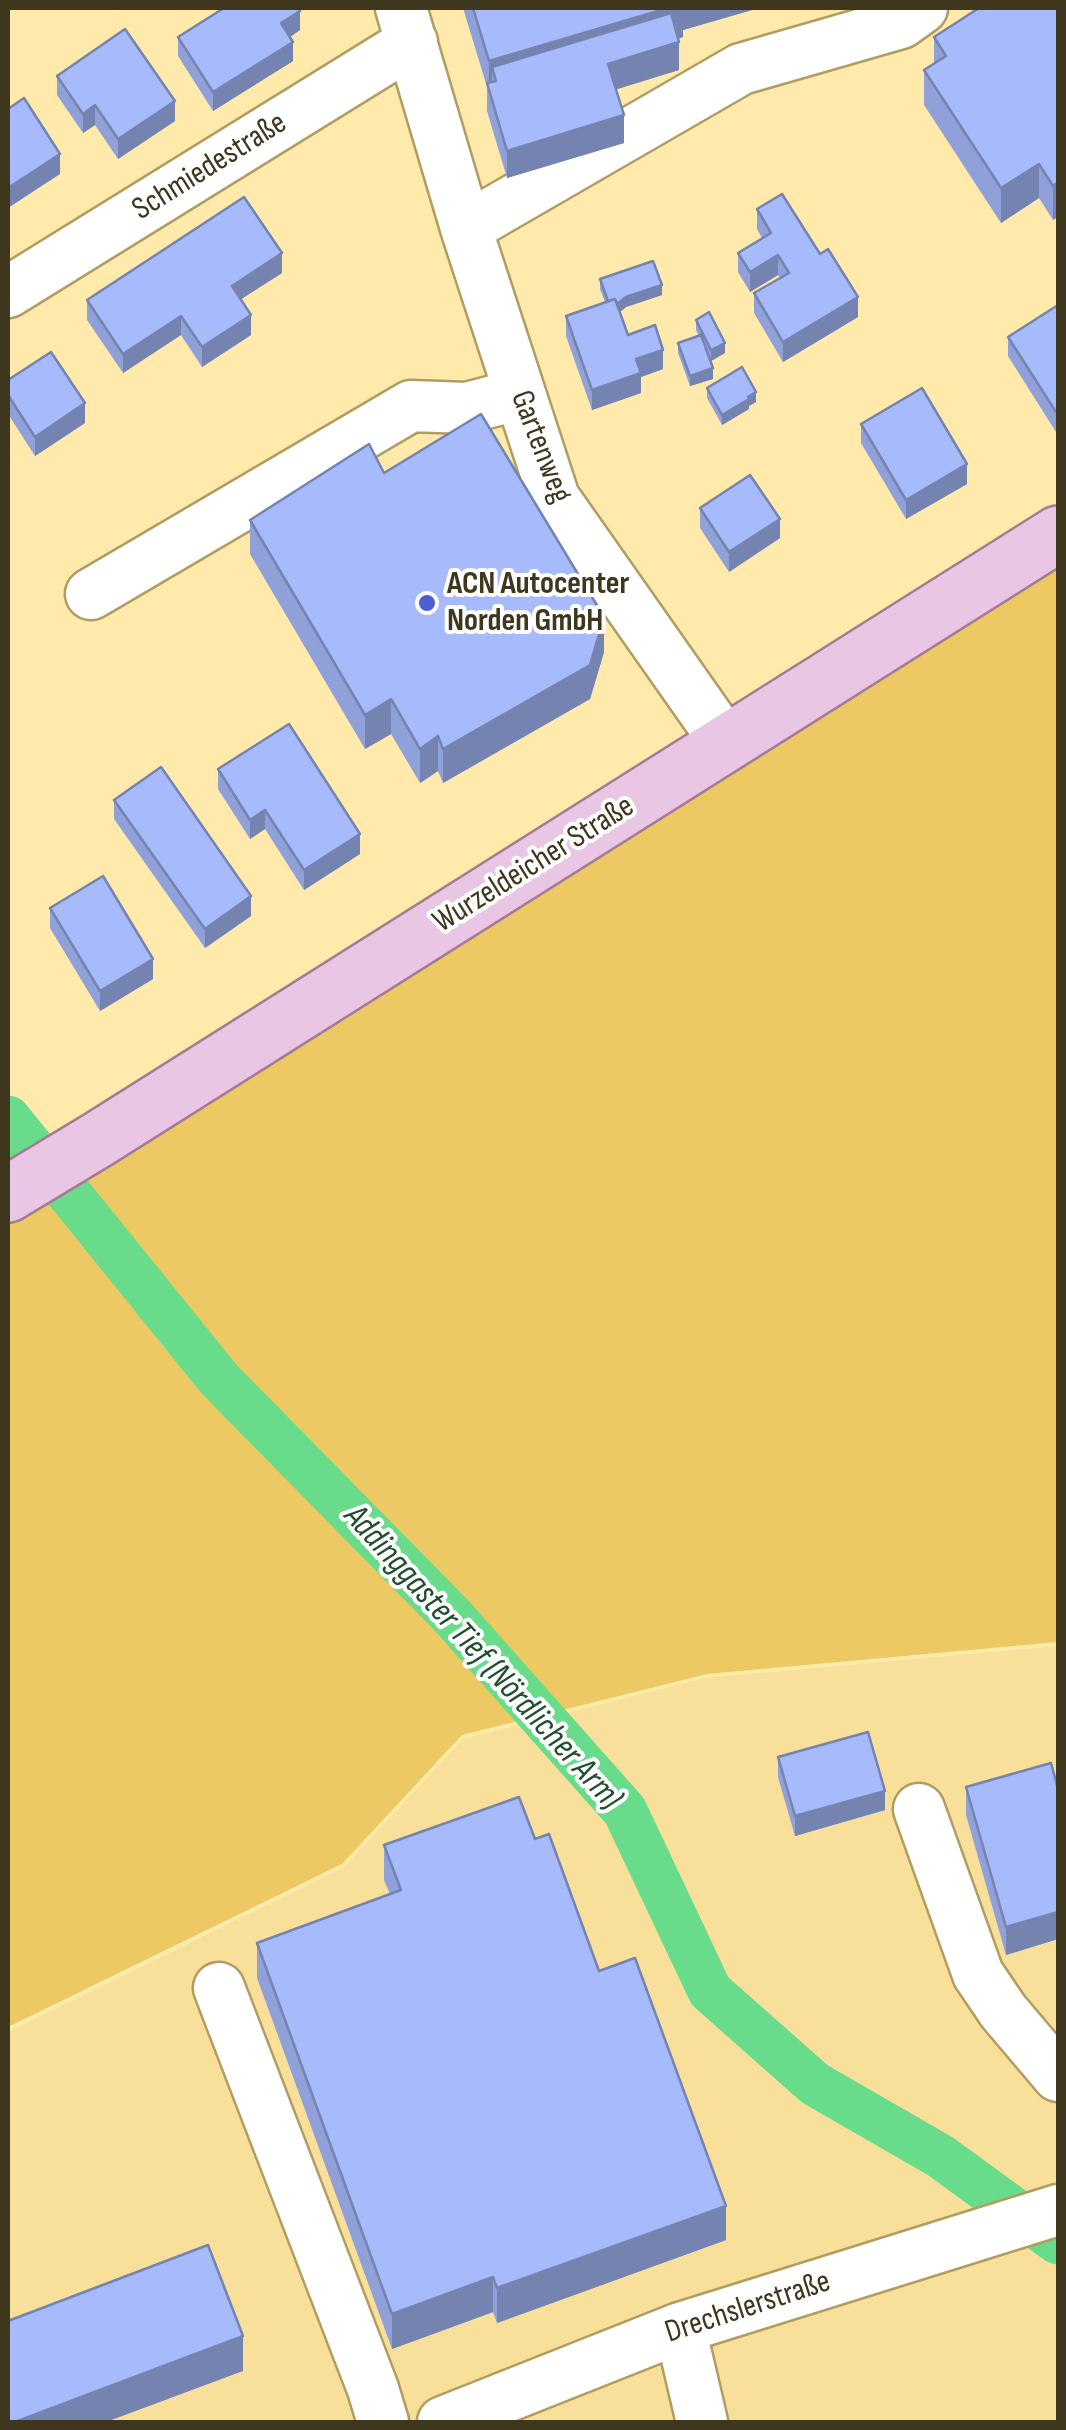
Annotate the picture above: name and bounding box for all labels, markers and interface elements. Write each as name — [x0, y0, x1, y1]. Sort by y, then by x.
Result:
street label: Schmiedestraße — [126, 105, 294, 229]
street label: Gartenweg — [501, 385, 579, 509]
place label: ACN Autocenter Norden GmbH — [447, 566, 629, 641]
marker: ACN Autocenter Norden GmbH — [416, 592, 438, 614]
street label: Wurzeldeicher Straße — [427, 788, 641, 942]
water label: Addinggaster Tief (Nördlicher Arm) — [334, 1497, 630, 1819]
street label: Drechslerstraße — [661, 2263, 835, 2353]

